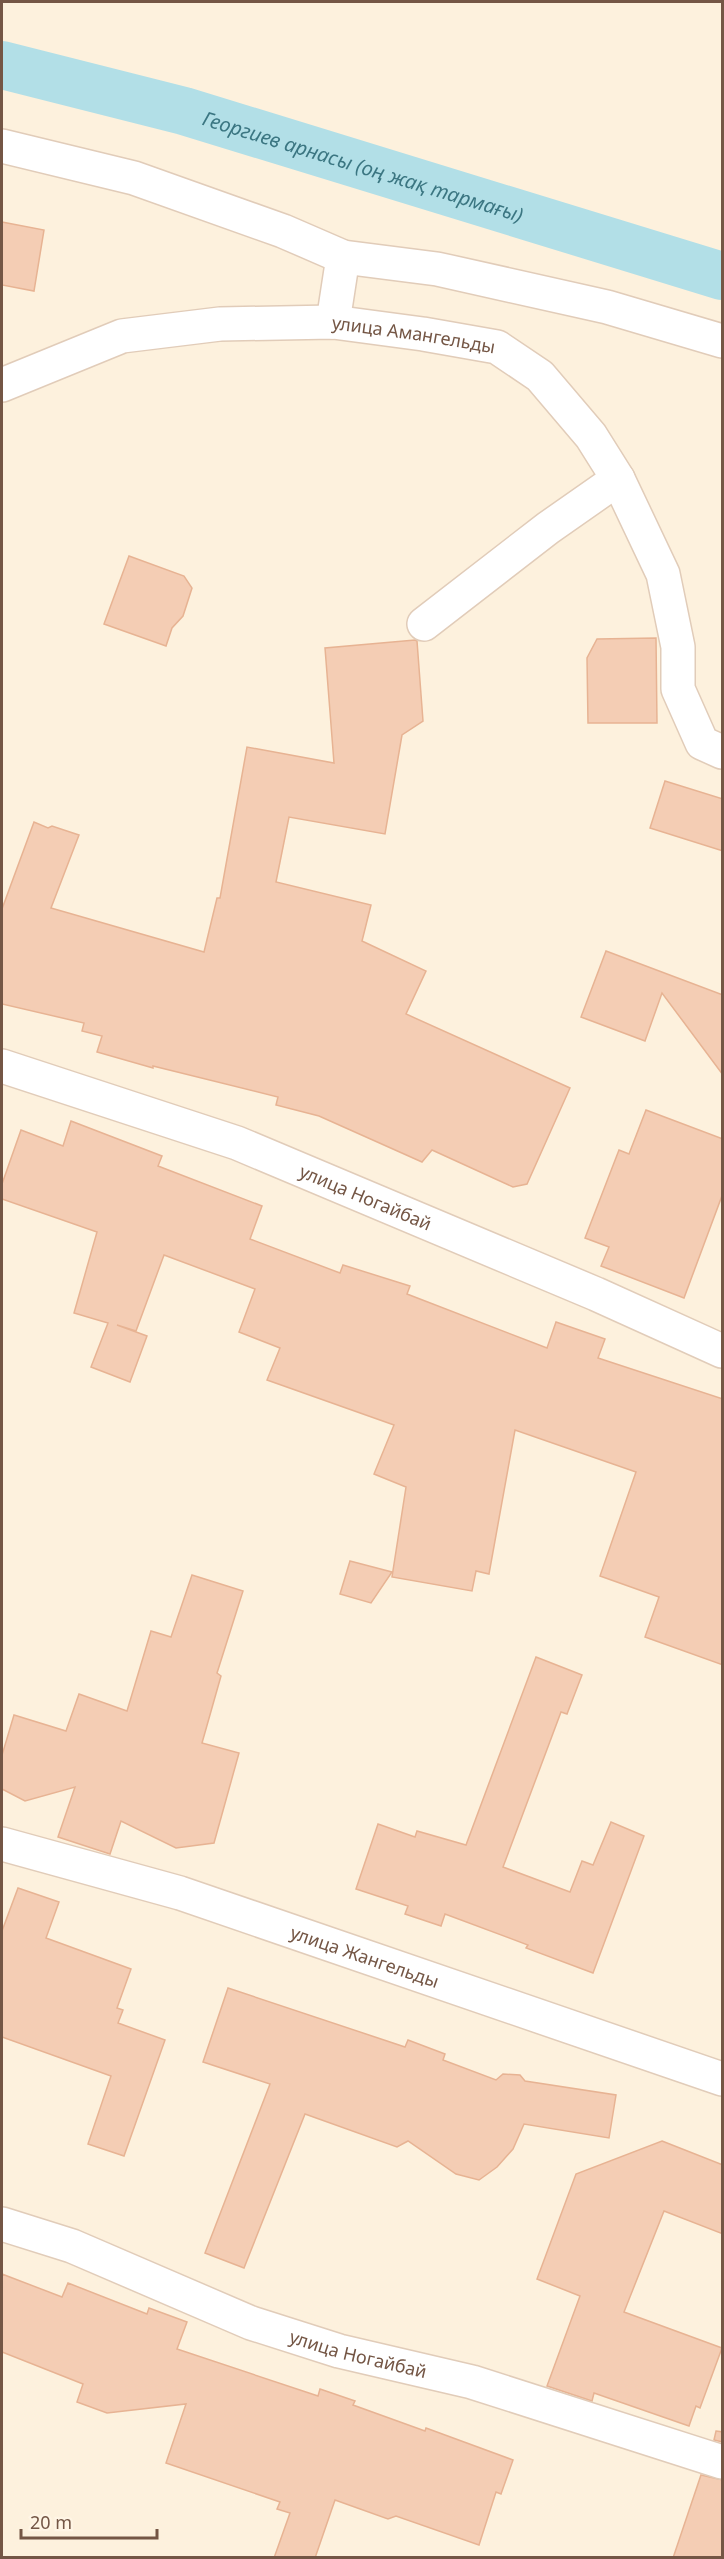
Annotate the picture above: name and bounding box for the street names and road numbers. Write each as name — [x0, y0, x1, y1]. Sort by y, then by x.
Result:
street label: улица Амангельды — [331, 310, 497, 358]
street label: улица Ногайбай — [296, 1159, 435, 1236]
street label: улица Жангельды — [287, 1920, 442, 1993]
street label: улица Ногайбай — [287, 2324, 429, 2383]

